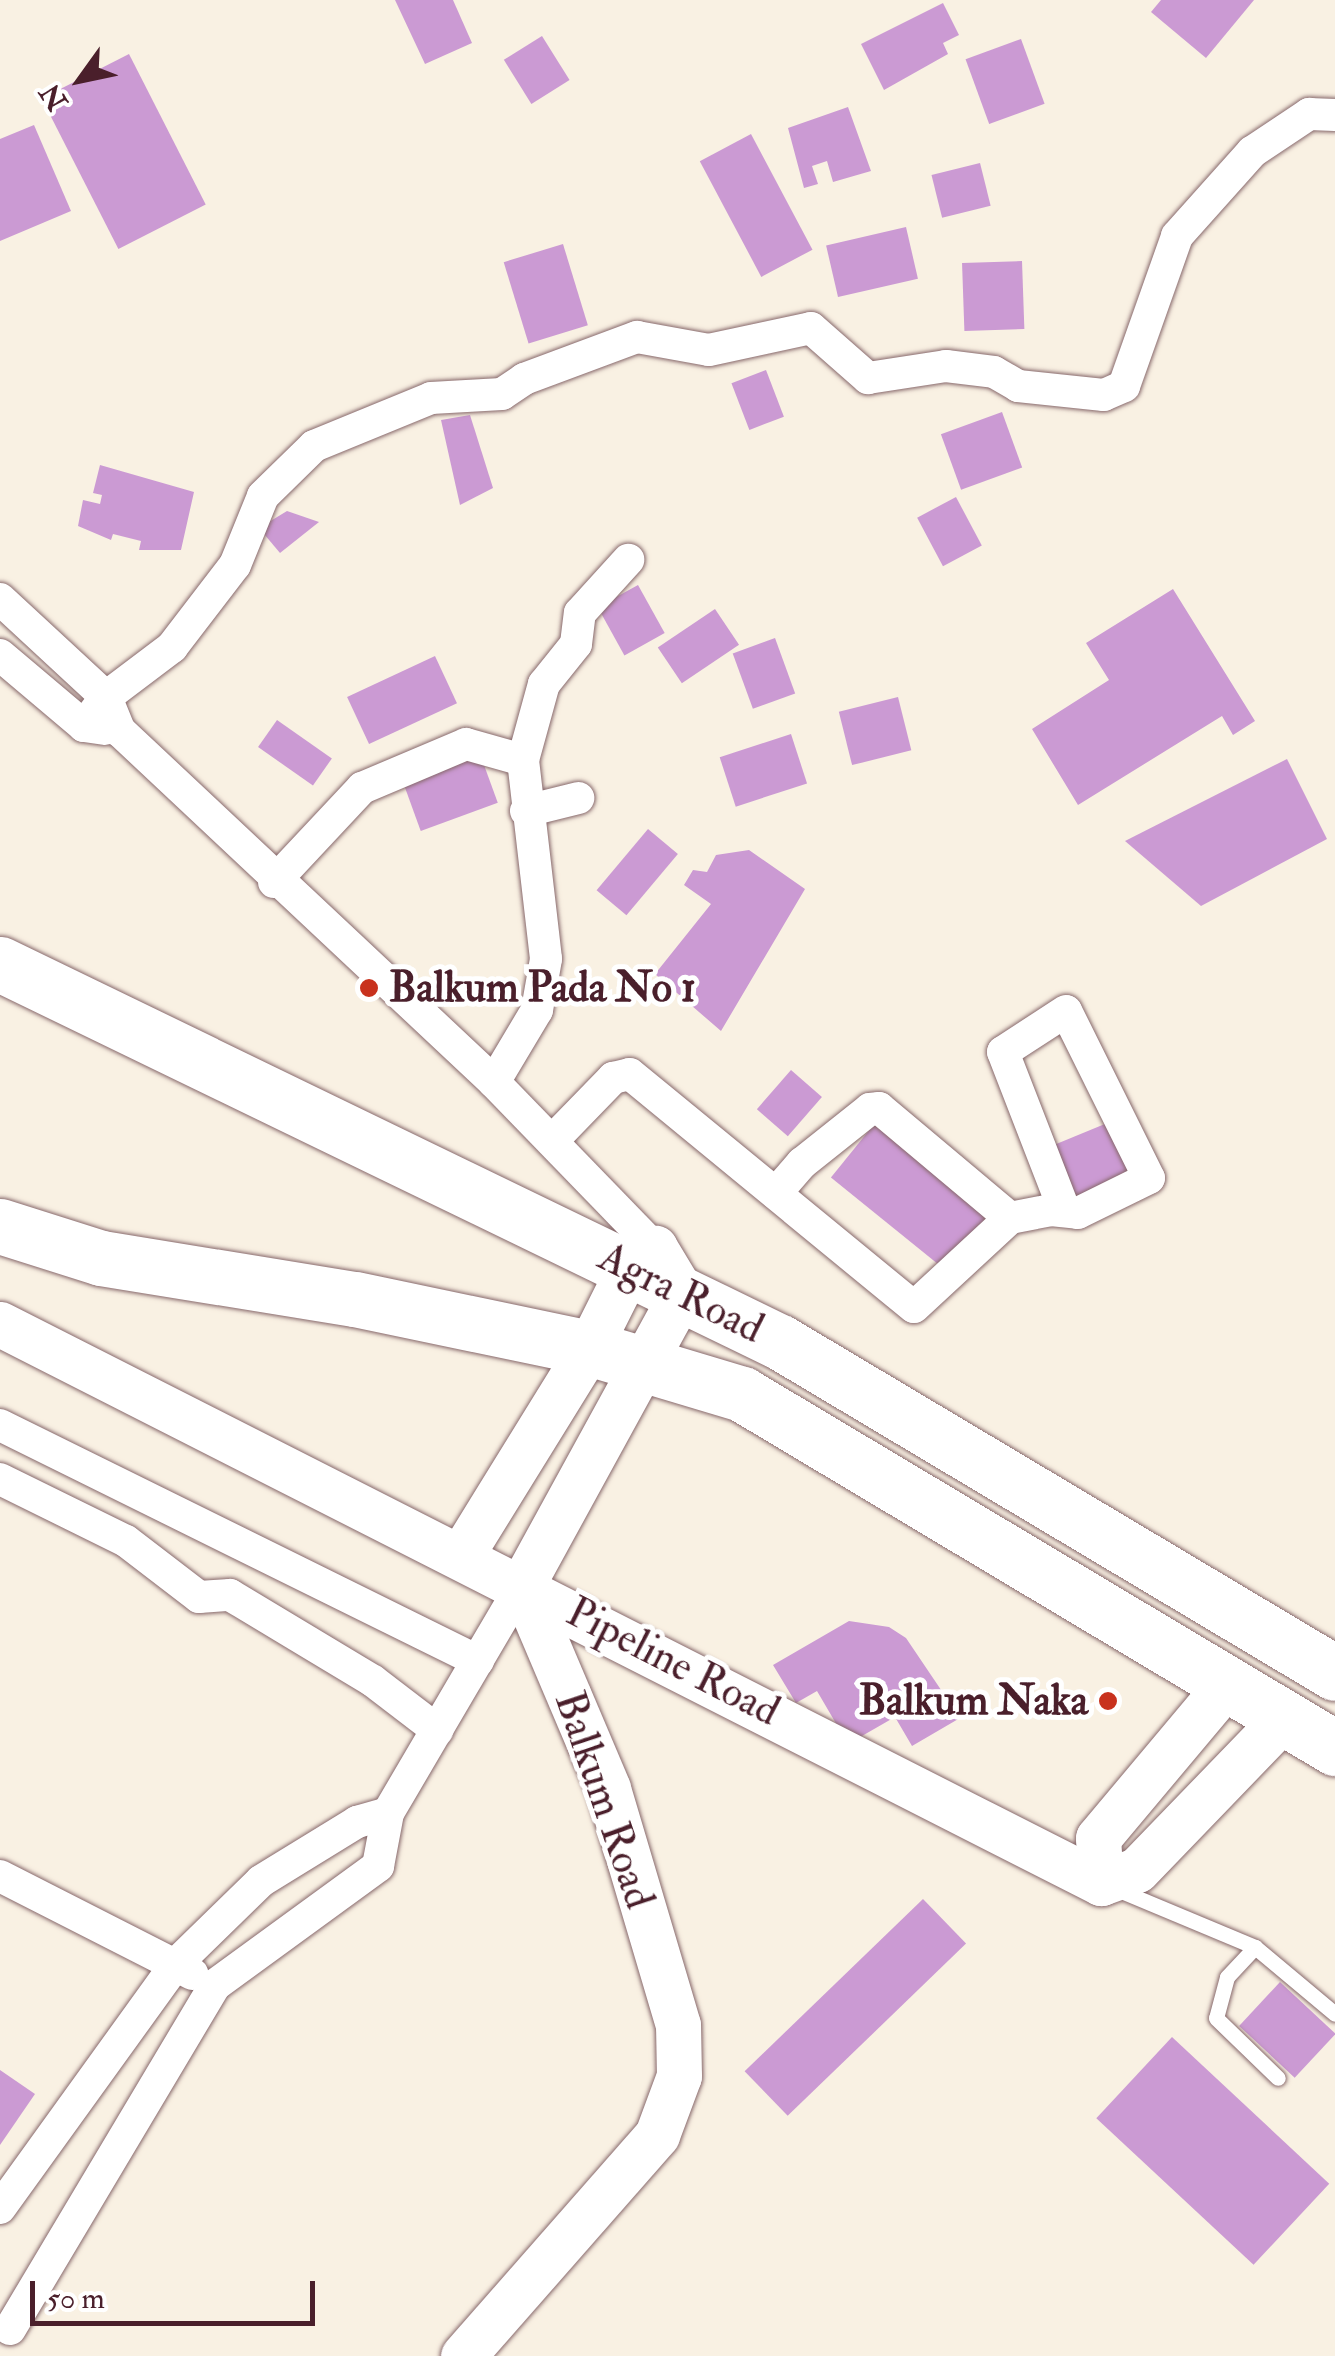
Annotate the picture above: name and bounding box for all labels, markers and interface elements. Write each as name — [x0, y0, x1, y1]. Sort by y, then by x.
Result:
north arrow — [30, 30, 130, 130]
text: N — [33, 77, 76, 117]
place label: Balkum Pada No 1 — [389, 963, 696, 1013]
marker: Balkum Pada No 1 — [358, 977, 380, 999]
street label: Agra Road — [590, 1232, 772, 1354]
street label: Pipeline Road — [558, 1587, 788, 1737]
place label: Balkum Naka — [859, 1676, 1088, 1726]
street label: Balkum Road — [543, 1685, 665, 1915]
marker: Balkum Naka — [1097, 1690, 1119, 1712]
scale bar — [35, 2261, 320, 2323]
text: 50 m — [47, 2280, 105, 2317]

